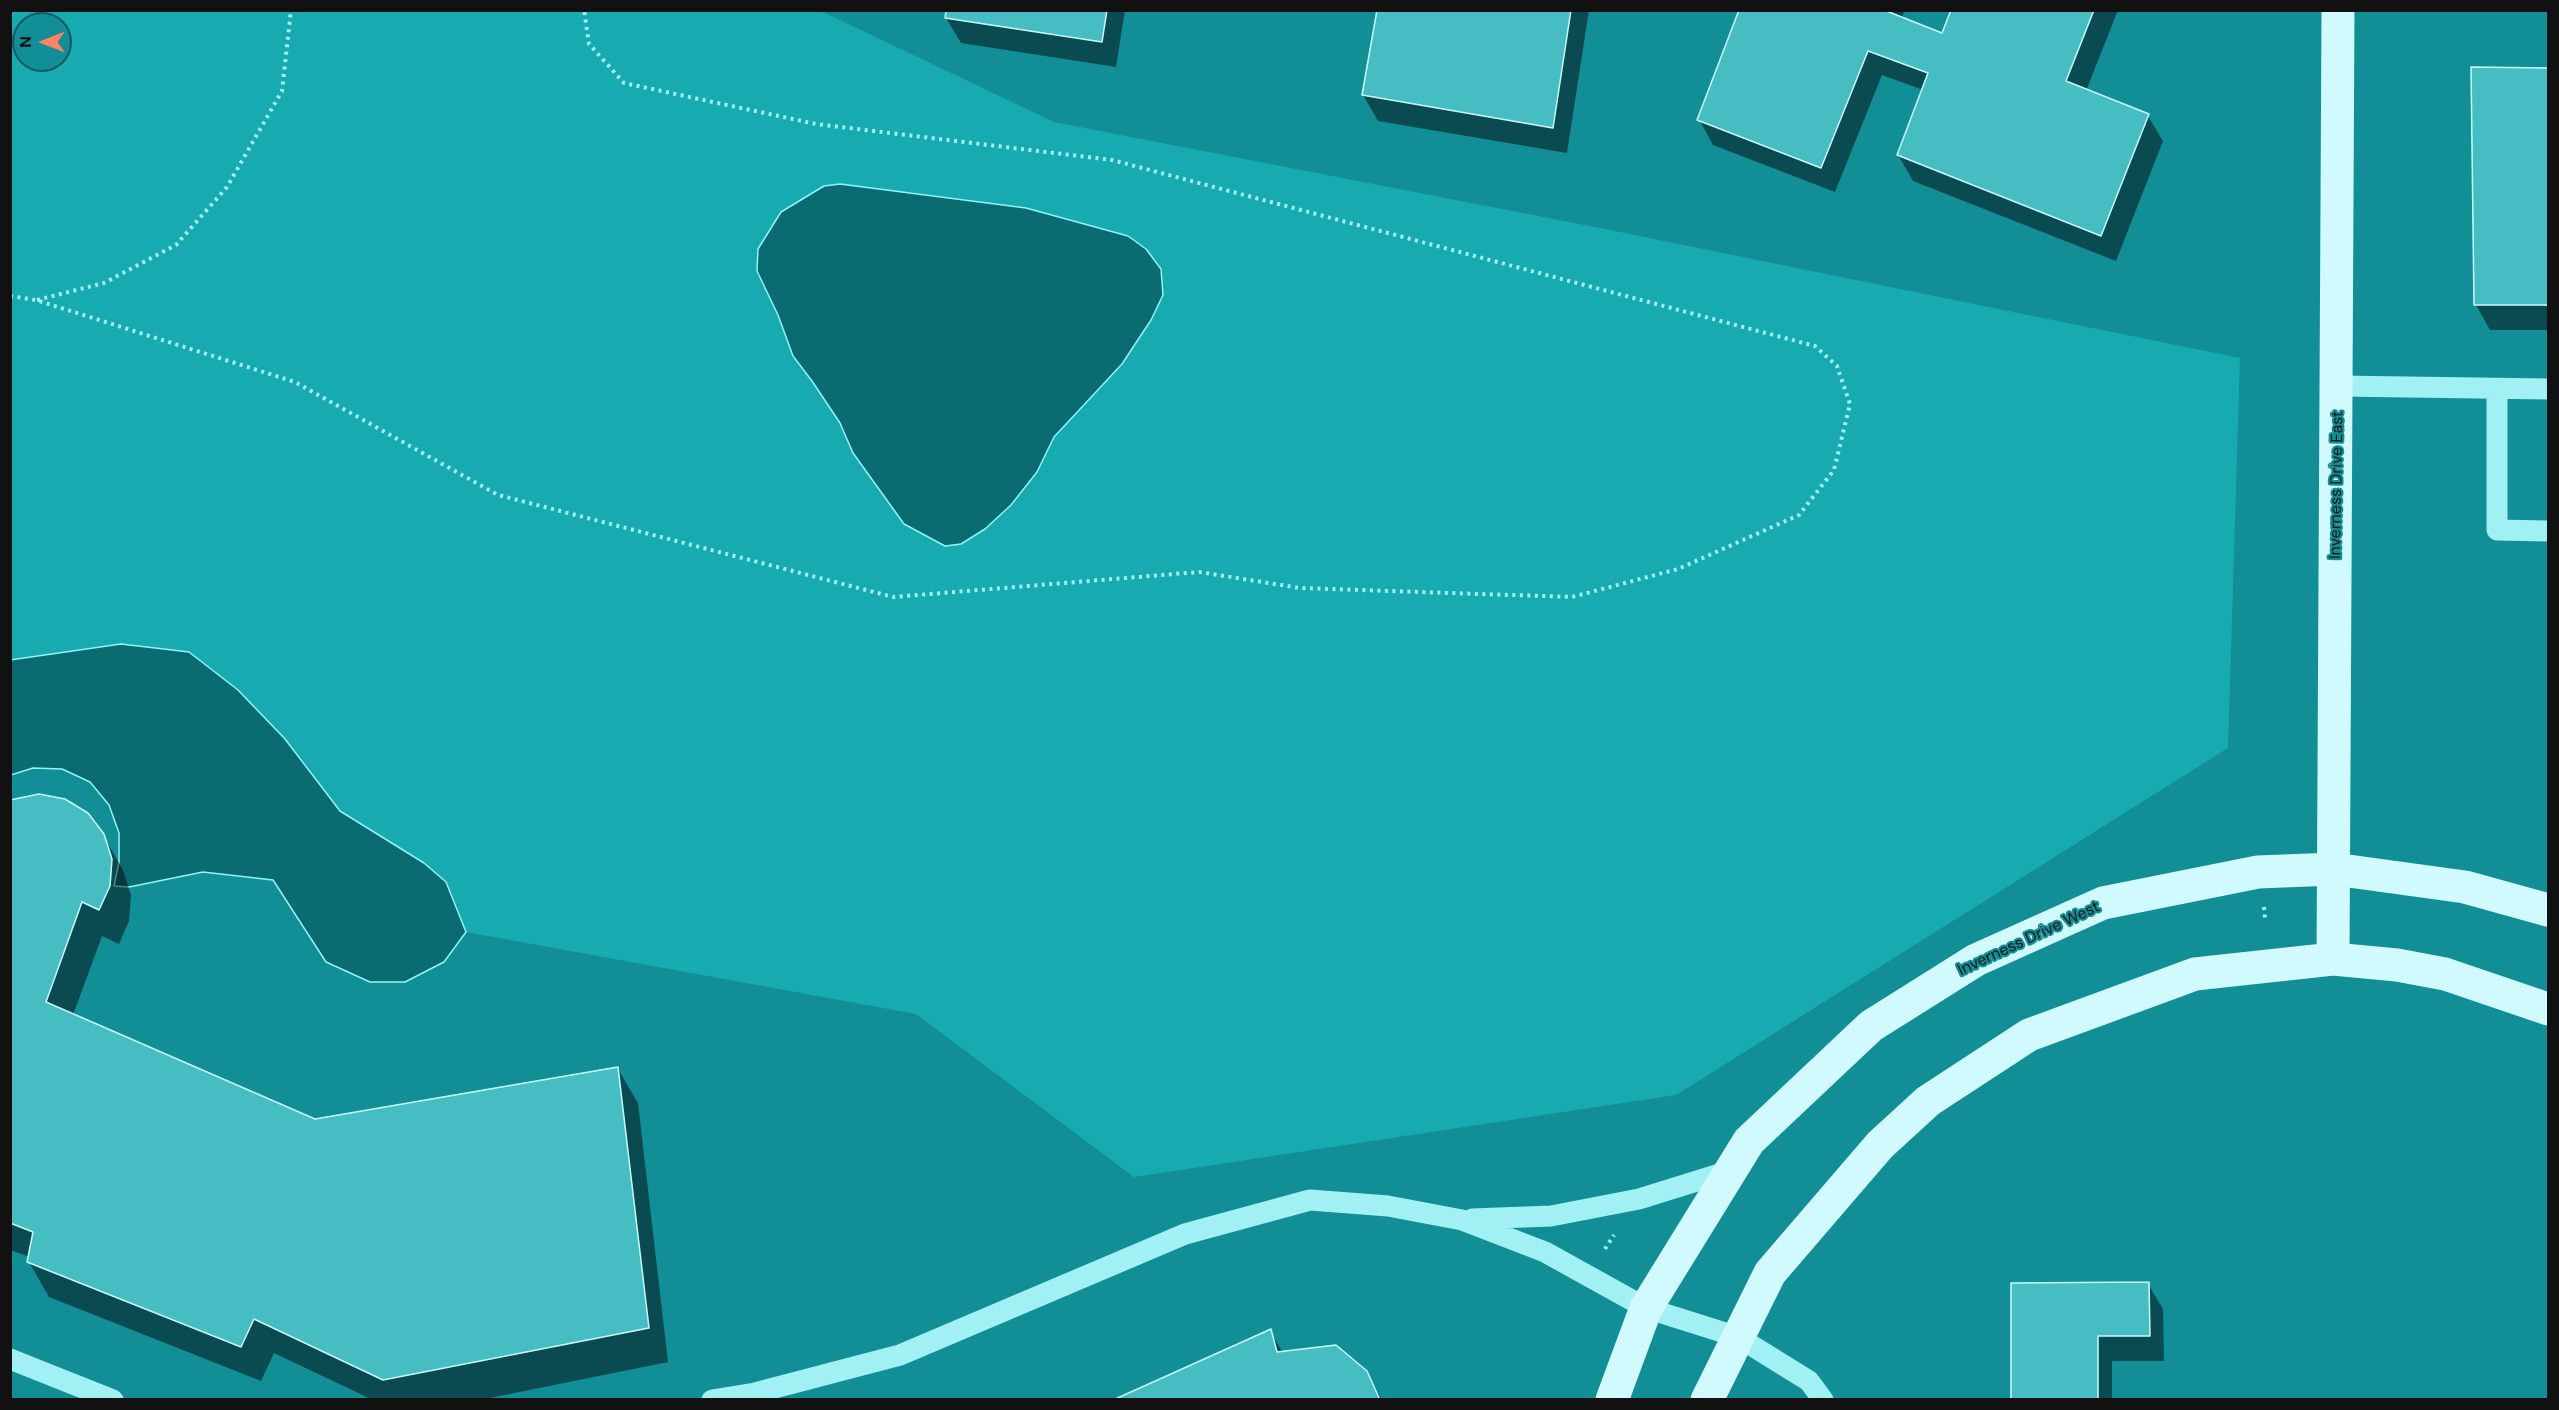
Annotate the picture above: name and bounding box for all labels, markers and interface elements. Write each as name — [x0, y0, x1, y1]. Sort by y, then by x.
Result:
north arrow — [12, 12, 72, 72]
text: N — [15, 36, 36, 48]
street label: Inverness Drive East — [2326, 411, 2348, 559]
street label: Inverness Drive West — [1955, 898, 2103, 980]

